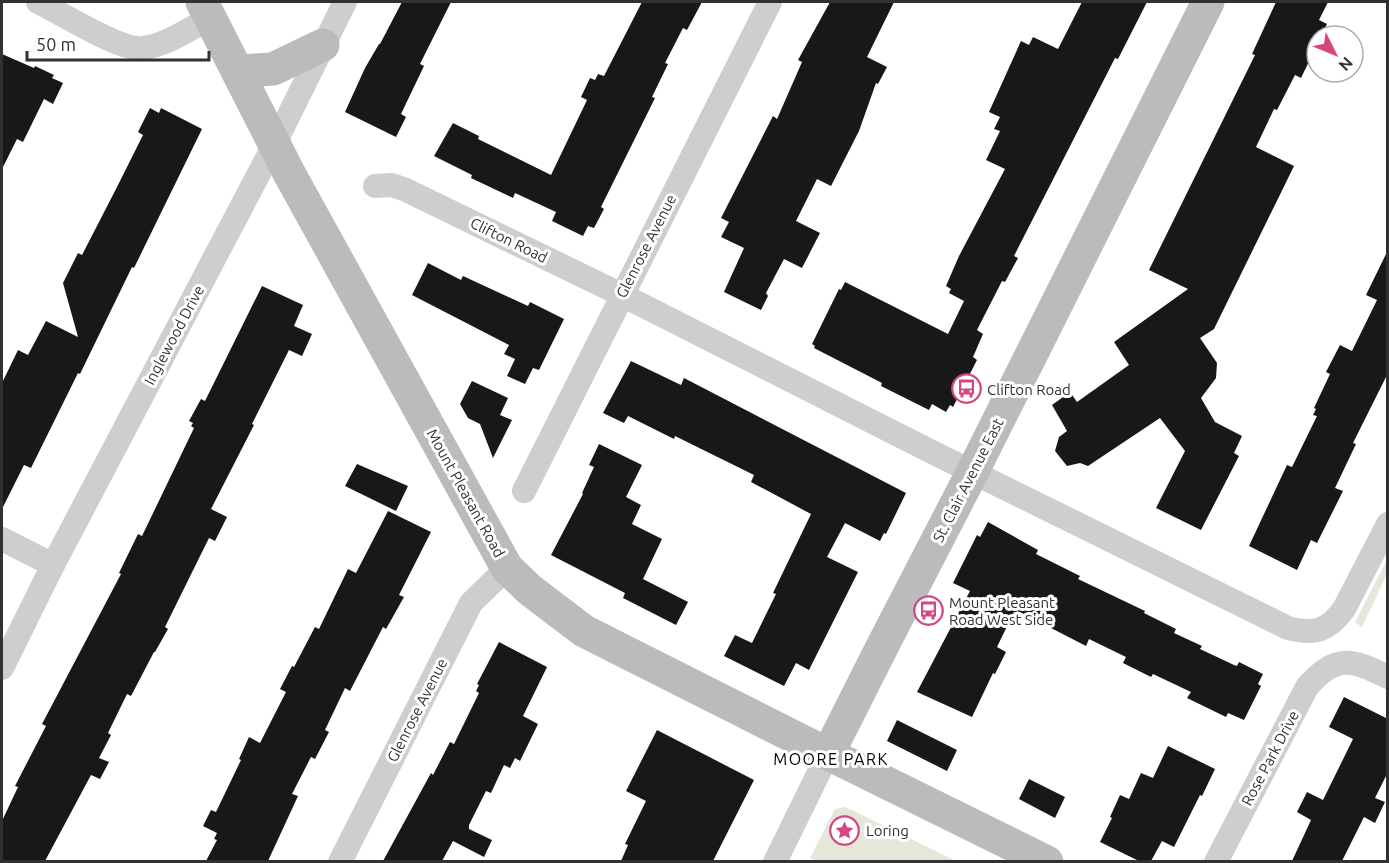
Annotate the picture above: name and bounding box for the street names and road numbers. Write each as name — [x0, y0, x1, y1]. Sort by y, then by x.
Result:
street label: Glenrose Avenue — [613, 191, 679, 301]
street label: Clifton Road — [468, 214, 550, 266]
street label: Inglewood Drive — [141, 282, 207, 388]
street label: St. Clair Avenue East — [929, 415, 1007, 545]
street label: Mount Pleasant Road — [424, 426, 508, 560]
street label: Glenrose Avenue — [384, 655, 450, 765]
street label: Rose Park Drive — [1238, 708, 1302, 808]

